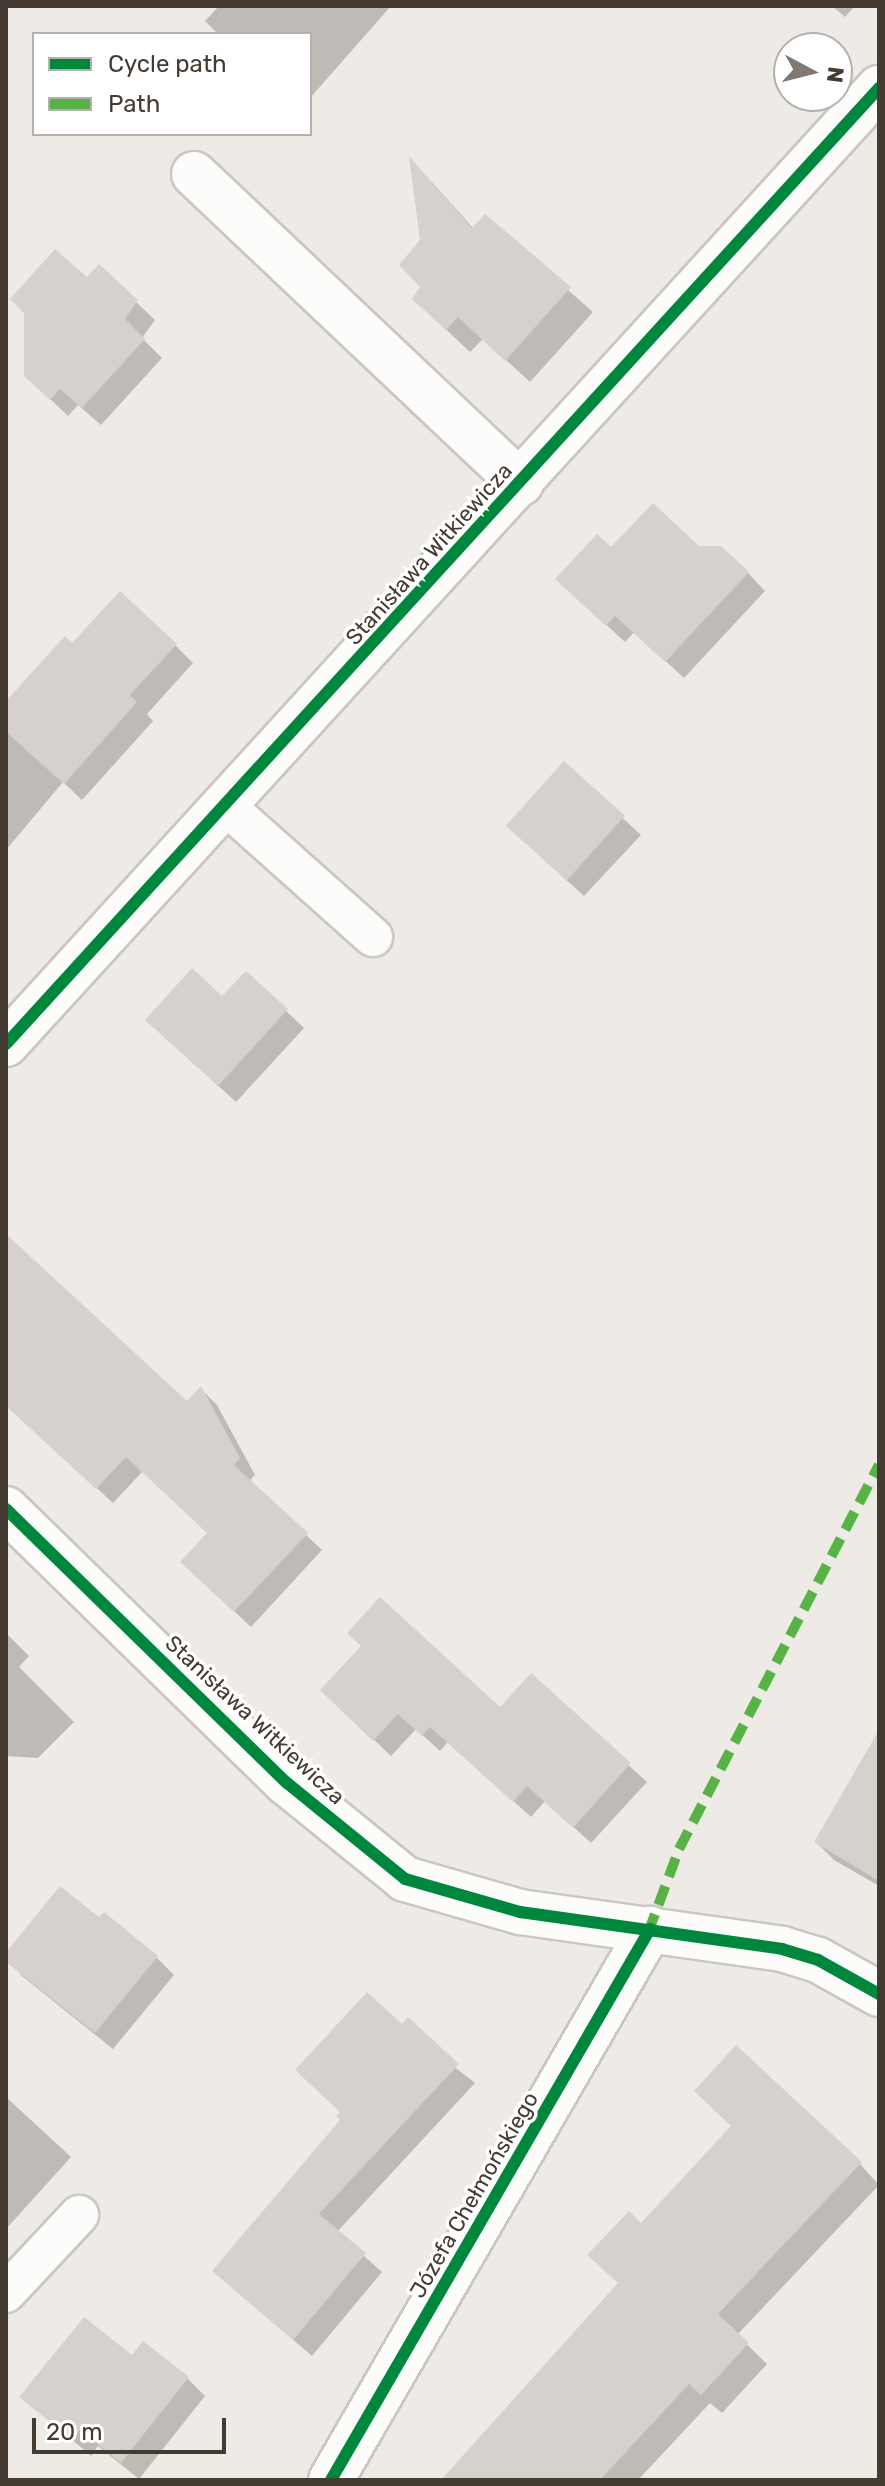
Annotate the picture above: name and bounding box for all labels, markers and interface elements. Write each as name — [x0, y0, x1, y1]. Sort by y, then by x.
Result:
legend — [32, 32, 312, 136]
north arrow — [773, 32, 853, 112]
text: Cycle path — [108, 50, 227, 78]
text: N — [821, 65, 850, 84]
text: Path — [108, 90, 160, 118]
street label: Stanisława Witkiewicza — [340, 457, 518, 651]
street label: Stanisława Witkiewicza — [160, 1630, 350, 1810]
street label: Józefa Chełmońskiego — [404, 2087, 544, 2303]
scale bar — [36, 2402, 230, 2452]
text: 20 m — [46, 2418, 103, 2446]

